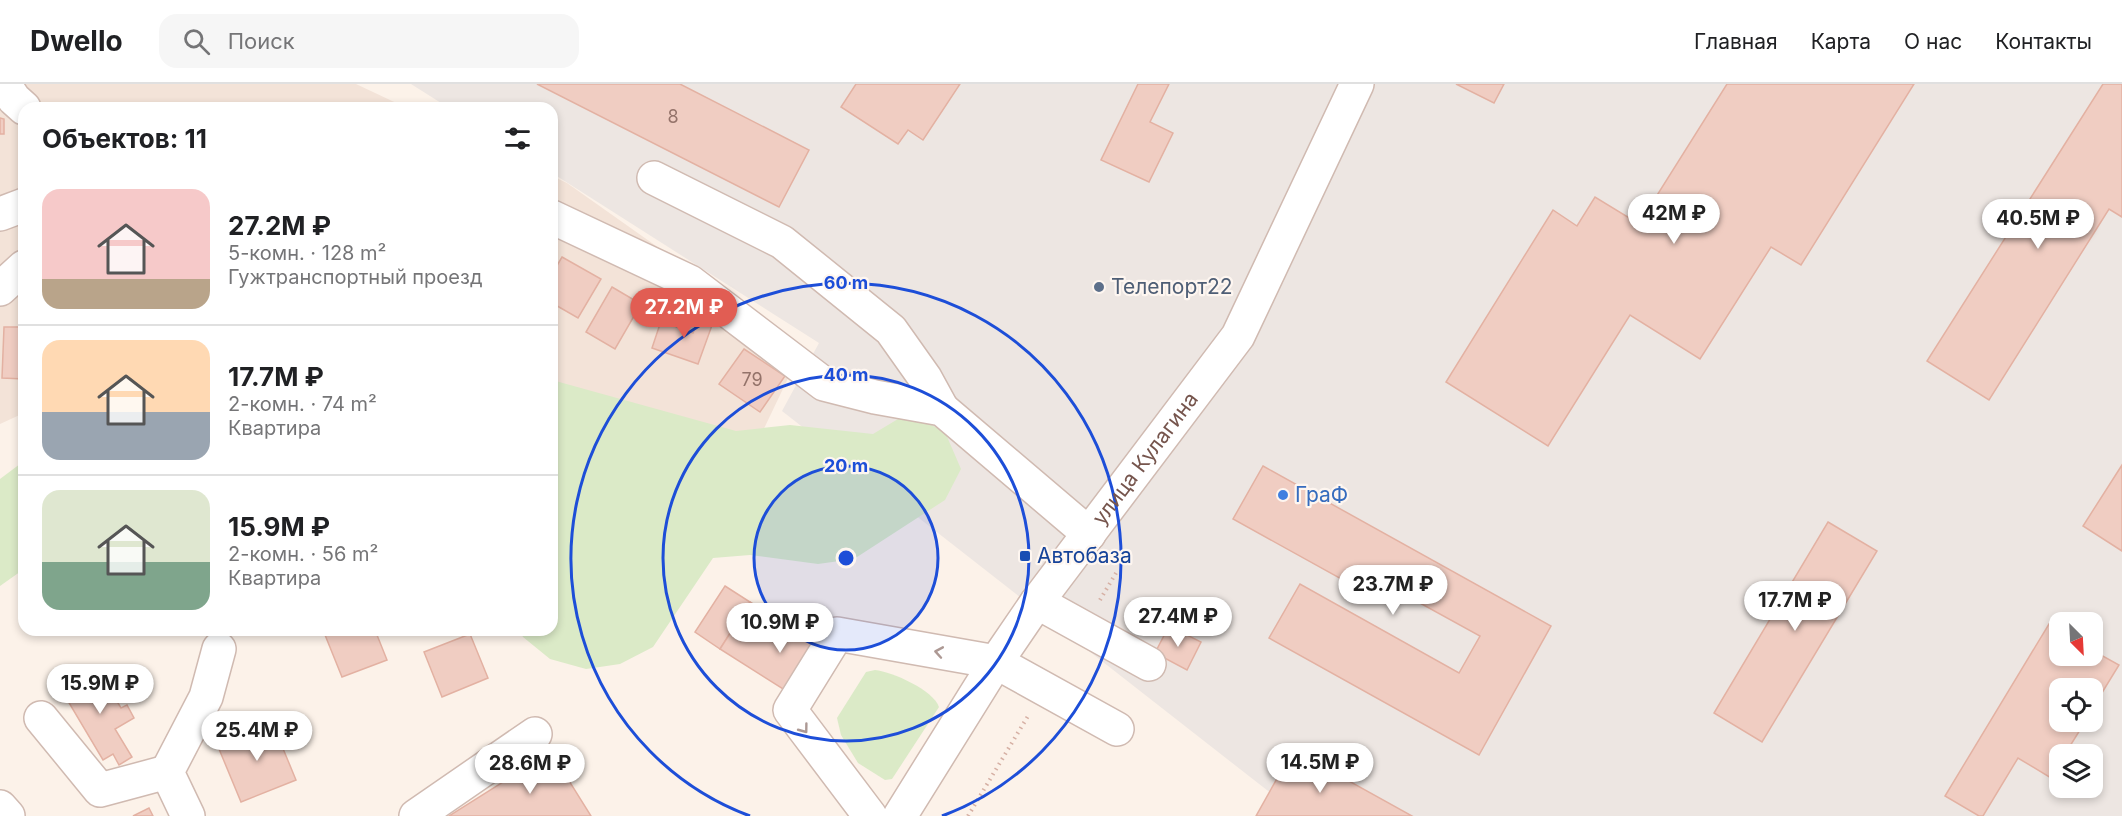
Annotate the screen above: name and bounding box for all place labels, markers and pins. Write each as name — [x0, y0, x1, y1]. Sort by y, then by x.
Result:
pin: 42M ₽ — [1632, 194, 1716, 245]
pin: 40.5M ₽ — [1983, 199, 2093, 250]
place label: Телепорт22 — [1111, 274, 1233, 299]
marker: Телепорт22 — [1092, 280, 1106, 294]
pin: 27.2M ₽ — [629, 288, 739, 339]
place label: ГраФ — [1295, 482, 1348, 507]
marker: ГраФ — [1276, 488, 1290, 502]
place label: Автобаза — [1037, 543, 1132, 568]
centre of rings — [836, 548, 856, 568]
marker: Автобаза — [1018, 549, 1032, 563]
pin: 23.7M ₽ — [1338, 565, 1448, 616]
pin: 17.7M ₽ — [1740, 581, 1850, 632]
pin: 27.4M ₽ — [1123, 597, 1233, 648]
pin: 10.9M ₽ — [725, 603, 835, 654]
pin: 15.9M ₽ — [45, 664, 155, 715]
pin: 25.4M ₽ — [202, 711, 312, 762]
pin: 14.5M ₽ — [1265, 743, 1375, 794]
pin: 28.6M ₽ — [475, 744, 585, 795]

